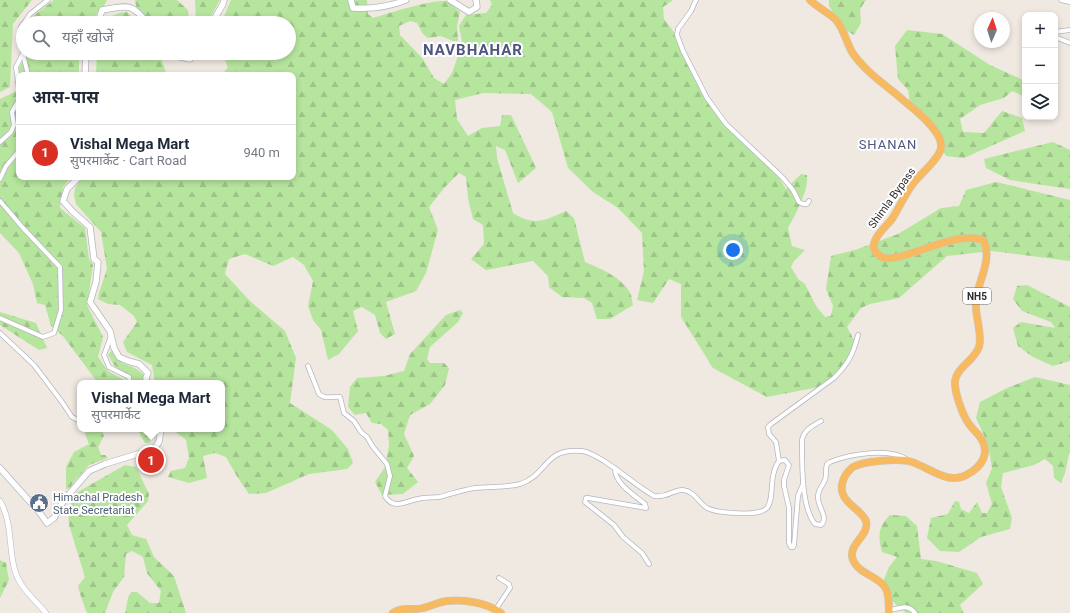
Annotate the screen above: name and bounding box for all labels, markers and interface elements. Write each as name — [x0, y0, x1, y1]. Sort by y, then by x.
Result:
north arrow — [974, 12, 1010, 48]
map controls — [1022, 12, 1058, 120]
button: + — [1022, 12, 1058, 48]
search box — [16, 16, 296, 60]
icon: search — [30, 27, 52, 49]
text: यहाँ खोजें — [62, 28, 114, 46]
district label: NAVBHAHAR — [423, 41, 523, 59]
button: − — [1022, 48, 1058, 84]
button: layers — [1022, 84, 1058, 120]
text: आस-पास — [32, 87, 99, 107]
text: Vishal Mega Mart — [70, 135, 189, 153]
district label: SHANAN — [859, 137, 917, 152]
text: 1 — [41, 145, 49, 160]
text: 940 m — [243, 145, 280, 160]
text: सुपरमार्केट · Cart Road — [70, 153, 187, 168]
street label: Shimla Bypass — [866, 165, 919, 231]
your location — [723, 240, 743, 260]
road number: NH5 — [963, 288, 991, 304]
popup — [77, 380, 225, 432]
text: Vishal Mega Mart — [91, 389, 211, 407]
text: सुपरमार्केट — [91, 407, 141, 422]
pin: 1 — [138, 445, 164, 475]
place label: Himachal Pradesh State Secretariat — [53, 491, 143, 517]
public building icon: Himachal Pradesh State Secretariat — [28, 492, 50, 514]

